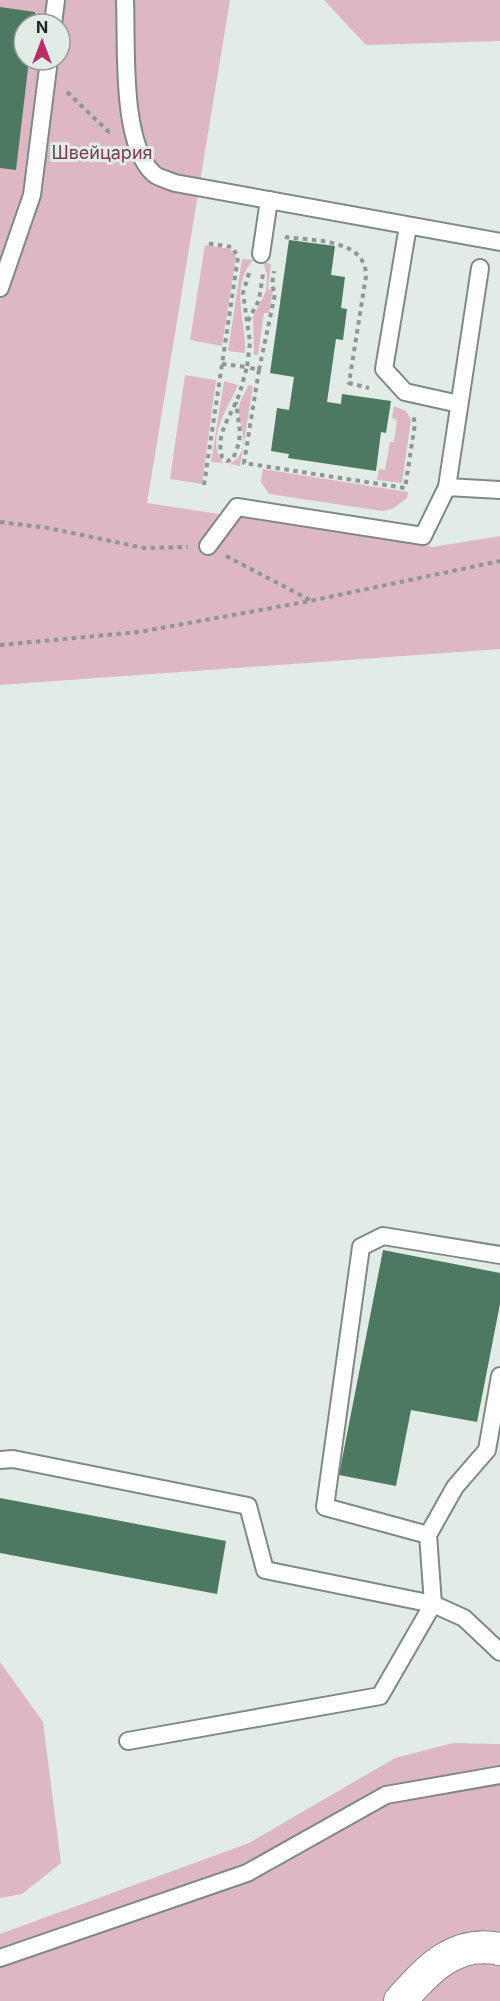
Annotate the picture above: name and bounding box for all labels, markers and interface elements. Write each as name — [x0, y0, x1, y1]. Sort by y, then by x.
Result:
north arrow — [12, 12, 72, 72]
text: N — [36, 17, 48, 37]
park label: Швейцария — [51, 142, 153, 163]

